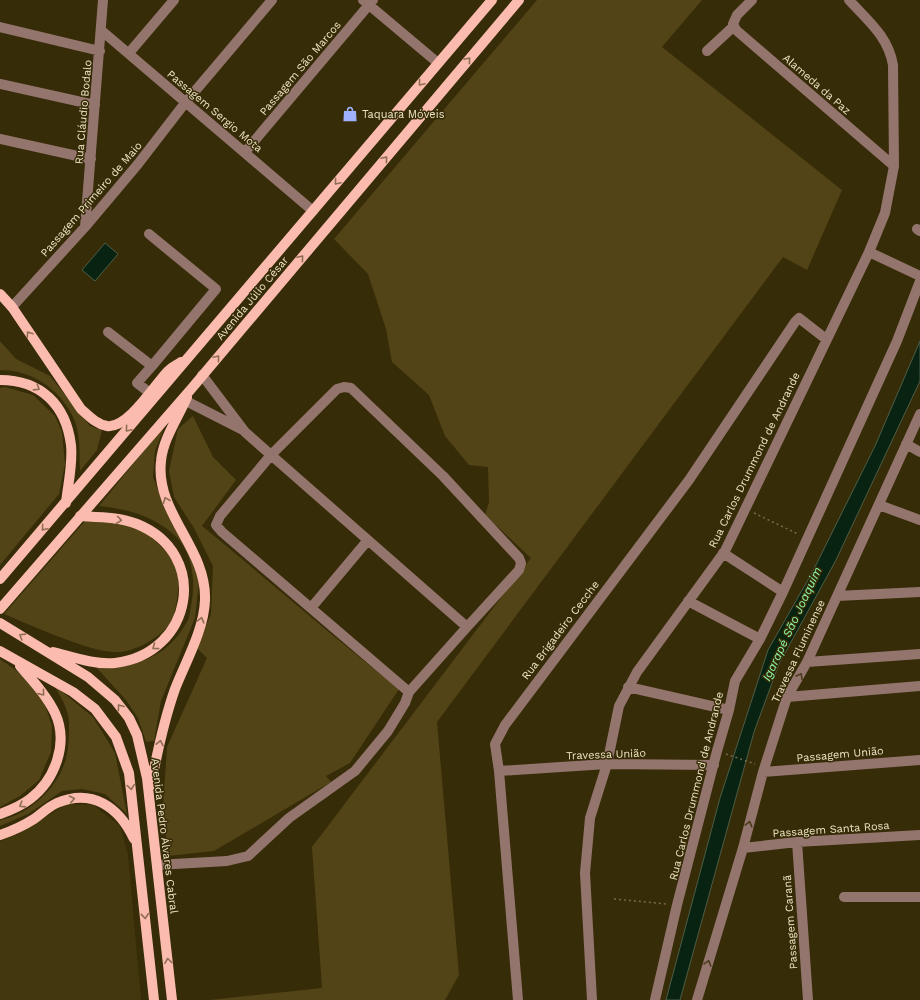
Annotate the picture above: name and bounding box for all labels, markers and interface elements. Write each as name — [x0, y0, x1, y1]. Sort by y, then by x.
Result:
street label: Passagem São Marcos — [257, 18, 344, 118]
street label: Alameda da Paz — [780, 51, 853, 117]
one-way arrow — [464, 57, 471, 64]
street label: Rua Cláudio Bodalo — [72, 59, 95, 165]
street label: Passagem Sergio Mota — [164, 68, 265, 155]
one-way arrow — [418, 78, 425, 86]
shop icon: Taquara Móveis — [341, 105, 359, 123]
place label: Taquara Móveis — [362, 108, 445, 121]
street label: Passagem Primeiro de Maio — [38, 139, 145, 259]
one-way arrow — [380, 157, 387, 164]
one-way arrow — [335, 177, 342, 185]
street label: Avenida Júlio César — [214, 254, 291, 343]
one-way arrow — [296, 256, 303, 263]
one-way arrow — [27, 331, 34, 338]
one-way arrow — [212, 355, 219, 362]
street label: Rua Carlos Drummond de Andrande — [706, 370, 803, 550]
one-way arrow — [33, 384, 40, 391]
one-way arrow — [126, 424, 133, 432]
one-way arrow — [163, 496, 171, 503]
one-way arrow — [116, 515, 122, 524]
one-way arrow — [41, 523, 49, 531]
water label: Igarapé São Joaquim — [759, 565, 825, 683]
street label: Rua Brigadeiro Cecche — [519, 578, 602, 682]
street label: Travessa Fluminense — [769, 598, 828, 705]
one-way arrow — [196, 617, 205, 624]
one-way arrow — [19, 634, 26, 641]
one-way arrow — [153, 642, 160, 649]
one-way arrow — [795, 672, 802, 680]
one-way arrow — [38, 689, 45, 696]
street label: Rua Carlos Drummond de Andrande — [667, 691, 726, 882]
one-way arrow — [118, 704, 125, 711]
one-way arrow — [155, 740, 163, 746]
street label: Passagem União — [796, 744, 884, 765]
street label: Travessa União — [566, 747, 646, 762]
street label: Avenida Pedro Álvares Cabral — [149, 758, 182, 915]
one-way arrow — [126, 784, 135, 790]
one-way arrow — [69, 796, 75, 804]
one-way arrow — [19, 800, 26, 807]
street label: Passagem Santa Rosa — [772, 819, 890, 840]
one-way arrow — [744, 821, 753, 828]
street label: Passagem Caranã — [781, 874, 800, 970]
one-way arrow — [140, 913, 149, 919]
one-way arrow — [164, 958, 173, 964]
one-way arrow — [703, 959, 712, 966]

